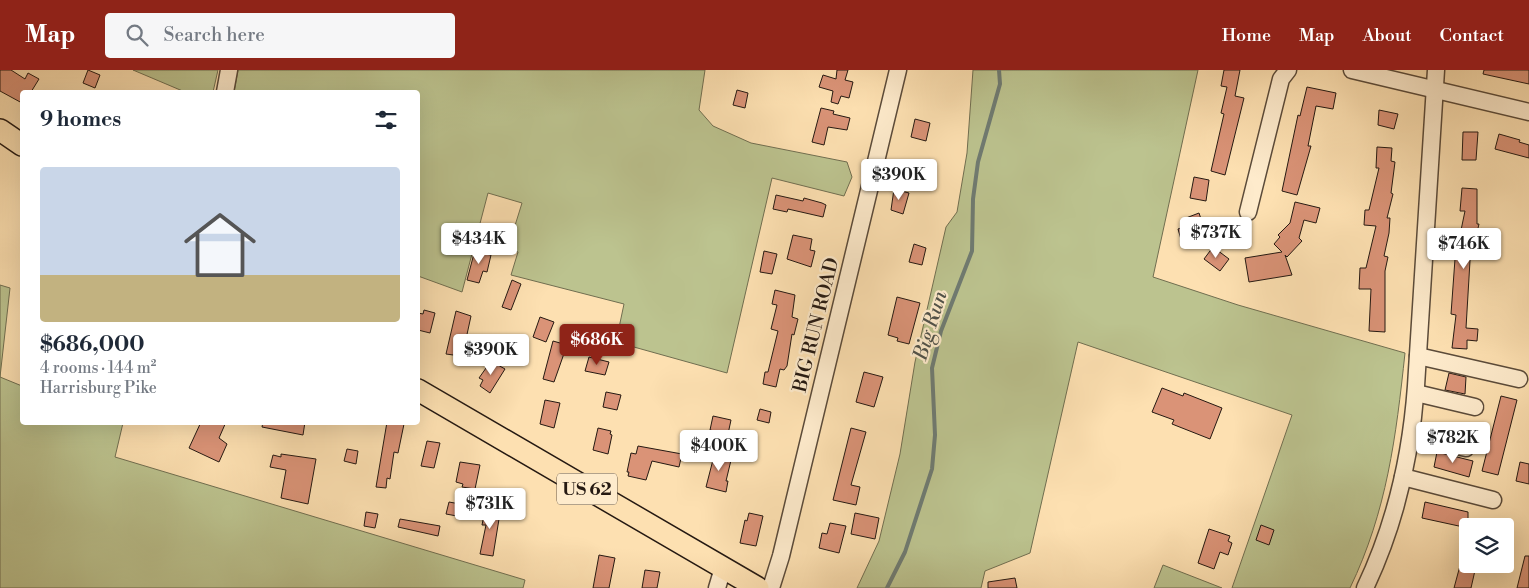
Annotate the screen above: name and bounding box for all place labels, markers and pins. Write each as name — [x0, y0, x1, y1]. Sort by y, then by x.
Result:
pin: $390K — [864, 158, 934, 201]
pin: $737K — [1181, 216, 1251, 259]
pin: $434K — [444, 222, 514, 265]
pin: $746K — [1429, 228, 1499, 270]
pin: $686K — [562, 324, 632, 366]
pin: $390K — [456, 334, 526, 376]
pin: $782K — [1418, 422, 1488, 464]
pin: $400K — [684, 430, 754, 472]
pin: $731K — [455, 488, 525, 530]

